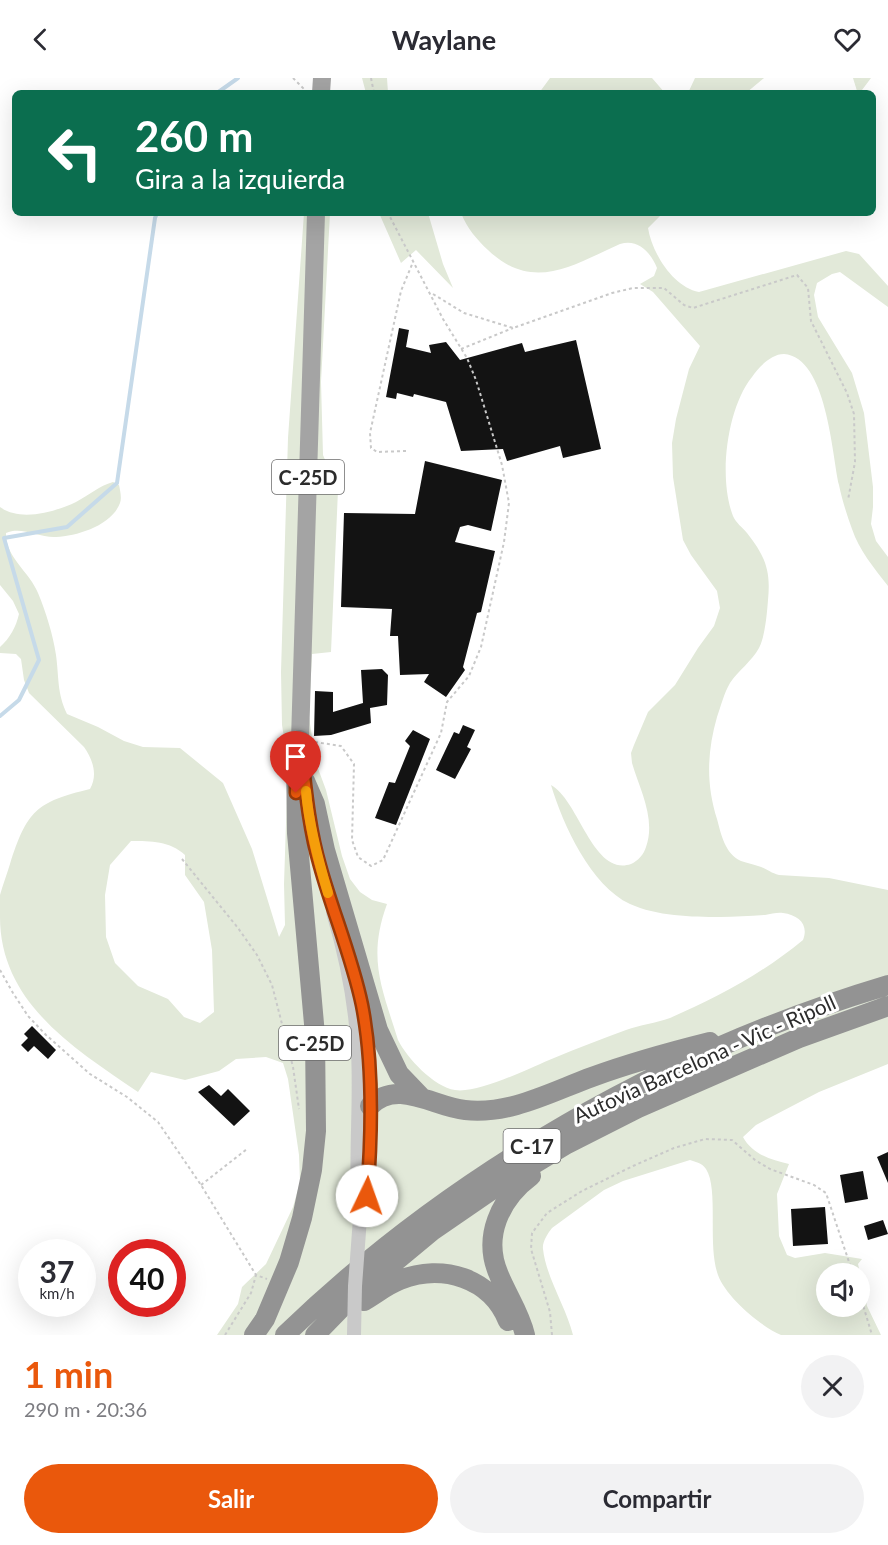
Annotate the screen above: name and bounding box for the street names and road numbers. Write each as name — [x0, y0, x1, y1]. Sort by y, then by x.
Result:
road number: C-25D — [272, 460, 344, 494]
street label: Autovia Barcelona - Vic - Ripoll — [569, 989, 839, 1127]
road number: C-25D — [279, 1026, 351, 1060]
road number: C-17 — [504, 1129, 560, 1163]

